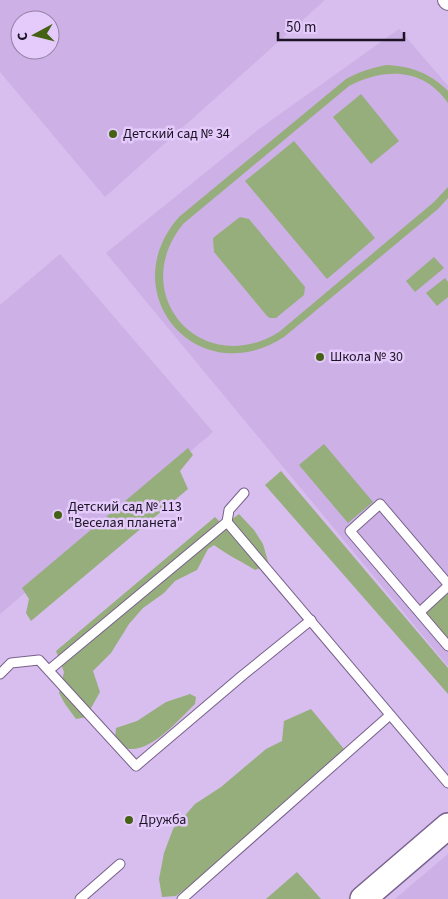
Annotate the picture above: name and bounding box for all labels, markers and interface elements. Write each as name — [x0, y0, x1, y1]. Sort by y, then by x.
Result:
north arrow — [10, 10, 60, 60]
scale bar — [278, 10, 404, 42]
text: 50 m — [286, 17, 316, 38]
text: С — [13, 31, 34, 42]
place label: Детский сад № 34 — [123, 124, 230, 144]
marker: Детский сад № 34 — [107, 128, 119, 140]
place label: Школа № 30 — [330, 347, 403, 367]
marker: Школа № 30 — [314, 351, 326, 363]
place label: Детский сад № 113 "Веселая планета" — [68, 497, 183, 533]
marker: Детский сад № 113 "Веселая планета" — [52, 509, 64, 521]
place label: Дружба — [139, 810, 186, 830]
marker: Дружба — [123, 814, 135, 826]

